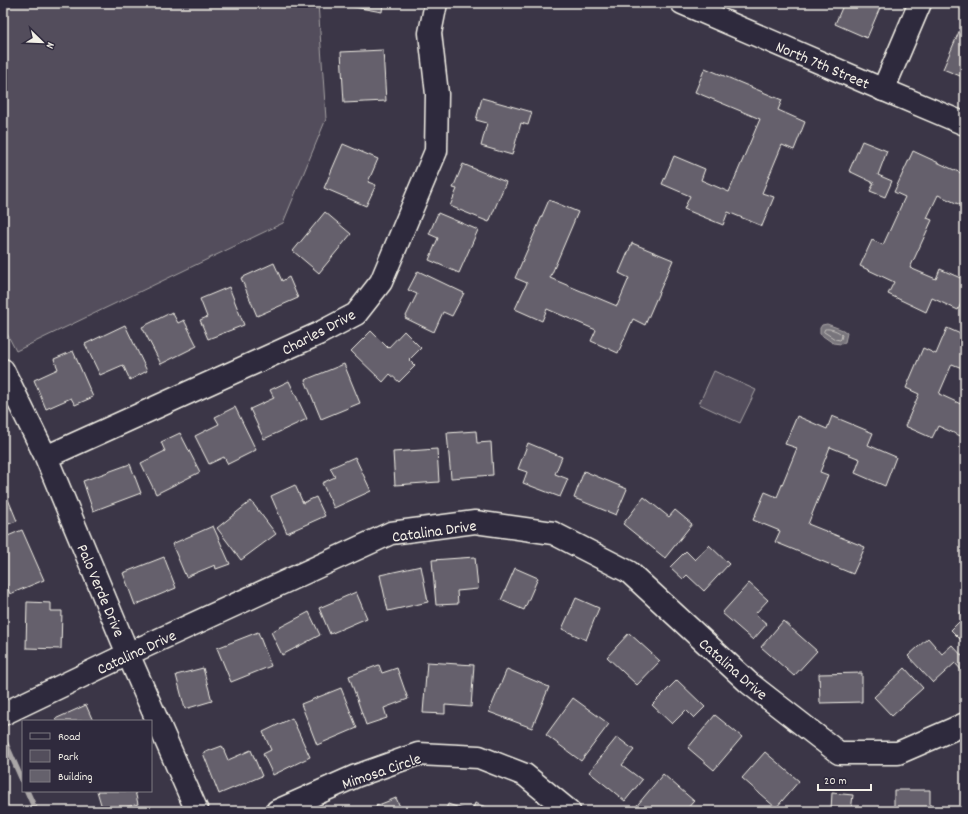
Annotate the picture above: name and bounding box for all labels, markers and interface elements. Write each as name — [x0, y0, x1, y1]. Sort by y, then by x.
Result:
north arrow — [22, 22, 62, 62]
street label: North 7th Street — [772, 36, 873, 96]
text: N — [41, 39, 58, 51]
street label: Charles Drive — [278, 304, 360, 362]
street label: Catalina Drive — [391, 515, 478, 550]
street label: Palo Verde Drive — [70, 541, 130, 641]
street label: Catalina Drive — [94, 625, 180, 682]
street label: Catalina Drive — [693, 633, 772, 706]
legend — [22, 720, 152, 792]
text: Road — [58, 729, 80, 746]
street label: Mimosa Circle — [339, 748, 425, 797]
text: Park — [58, 749, 79, 766]
scale bar — [818, 766, 871, 792]
text: Building — [58, 769, 93, 786]
text: 20 m — [824, 773, 847, 790]

